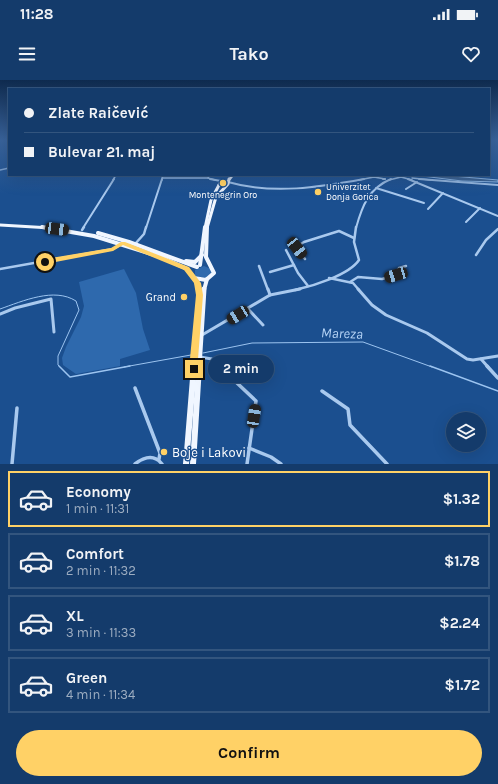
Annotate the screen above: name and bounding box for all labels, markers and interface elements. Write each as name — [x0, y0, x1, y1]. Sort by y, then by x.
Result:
text: 11:28 — [20, 5, 54, 23]
icon: menu — [16, 43, 38, 65]
text: Tako — [229, 43, 269, 65]
icon: heart — [460, 43, 482, 65]
text: Zlate Raičević — [48, 104, 148, 122]
text: Bulevar 21. maj — [48, 143, 155, 161]
marker: Montenegrin Oro — [218, 178, 228, 188]
place label: Univerzitet Donja Gorica — [326, 182, 378, 202]
marker: Univerzitet Donja Gorica — [313, 187, 323, 197]
place label: Montenegrin Oro — [189, 190, 257, 200]
car — [44, 222, 70, 236]
car — [285, 235, 309, 261]
route start — [36, 253, 54, 271]
car — [383, 266, 409, 284]
place label: Grand — [146, 291, 176, 304]
marker: Grand — [179, 292, 189, 302]
car — [225, 304, 251, 326]
water label: Mareza — [321, 324, 363, 343]
callout: 2 min — [208, 355, 274, 383]
route end — [185, 360, 203, 378]
text: 2 min — [223, 361, 259, 376]
car — [246, 403, 262, 429]
map controls — [446, 412, 486, 452]
button: layers — [446, 412, 486, 452]
place label: Boje i Lakovi — [172, 445, 246, 460]
marker: Boje i Lakovi — [159, 447, 169, 457]
icon: car — [18, 481, 54, 517]
text: Economy — [66, 483, 131, 501]
text: $1.32 — [443, 490, 480, 508]
text: 1 min · 11:31 — [66, 501, 129, 516]
icon: car — [18, 543, 54, 579]
text: Comfort — [66, 545, 124, 563]
text: $1.78 — [444, 552, 480, 570]
text: 2 min · 11:32 — [66, 563, 136, 578]
icon: car — [18, 605, 54, 641]
text: XL — [66, 607, 84, 625]
text: $2.24 — [439, 614, 480, 632]
text: 3 min · 11:33 — [66, 625, 136, 640]
icon: car — [18, 667, 54, 703]
text: Green — [66, 669, 107, 687]
text: $1.72 — [445, 676, 480, 694]
text: 4 min · 11:34 — [66, 687, 135, 702]
button: Confirm — [16, 730, 482, 776]

